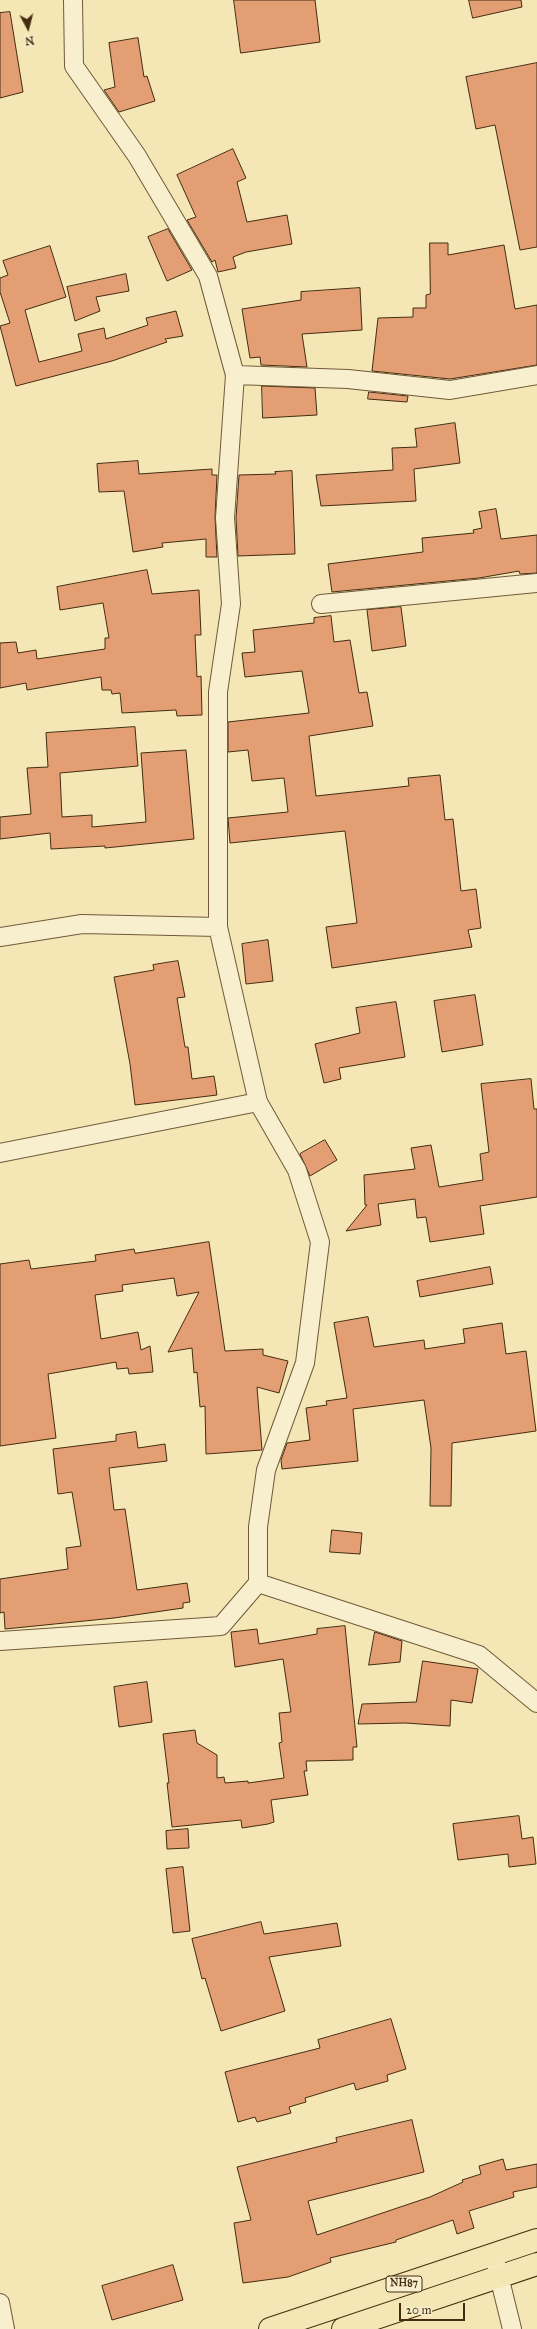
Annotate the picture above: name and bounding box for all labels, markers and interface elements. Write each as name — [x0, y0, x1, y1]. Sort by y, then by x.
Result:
north arrow — [8, 8, 48, 48]
text: N — [24, 33, 35, 47]
road number: NH87 — [386, 2276, 422, 2292]
scale bar — [401, 2295, 467, 2321]
text: 20 m — [406, 2303, 432, 2317]

